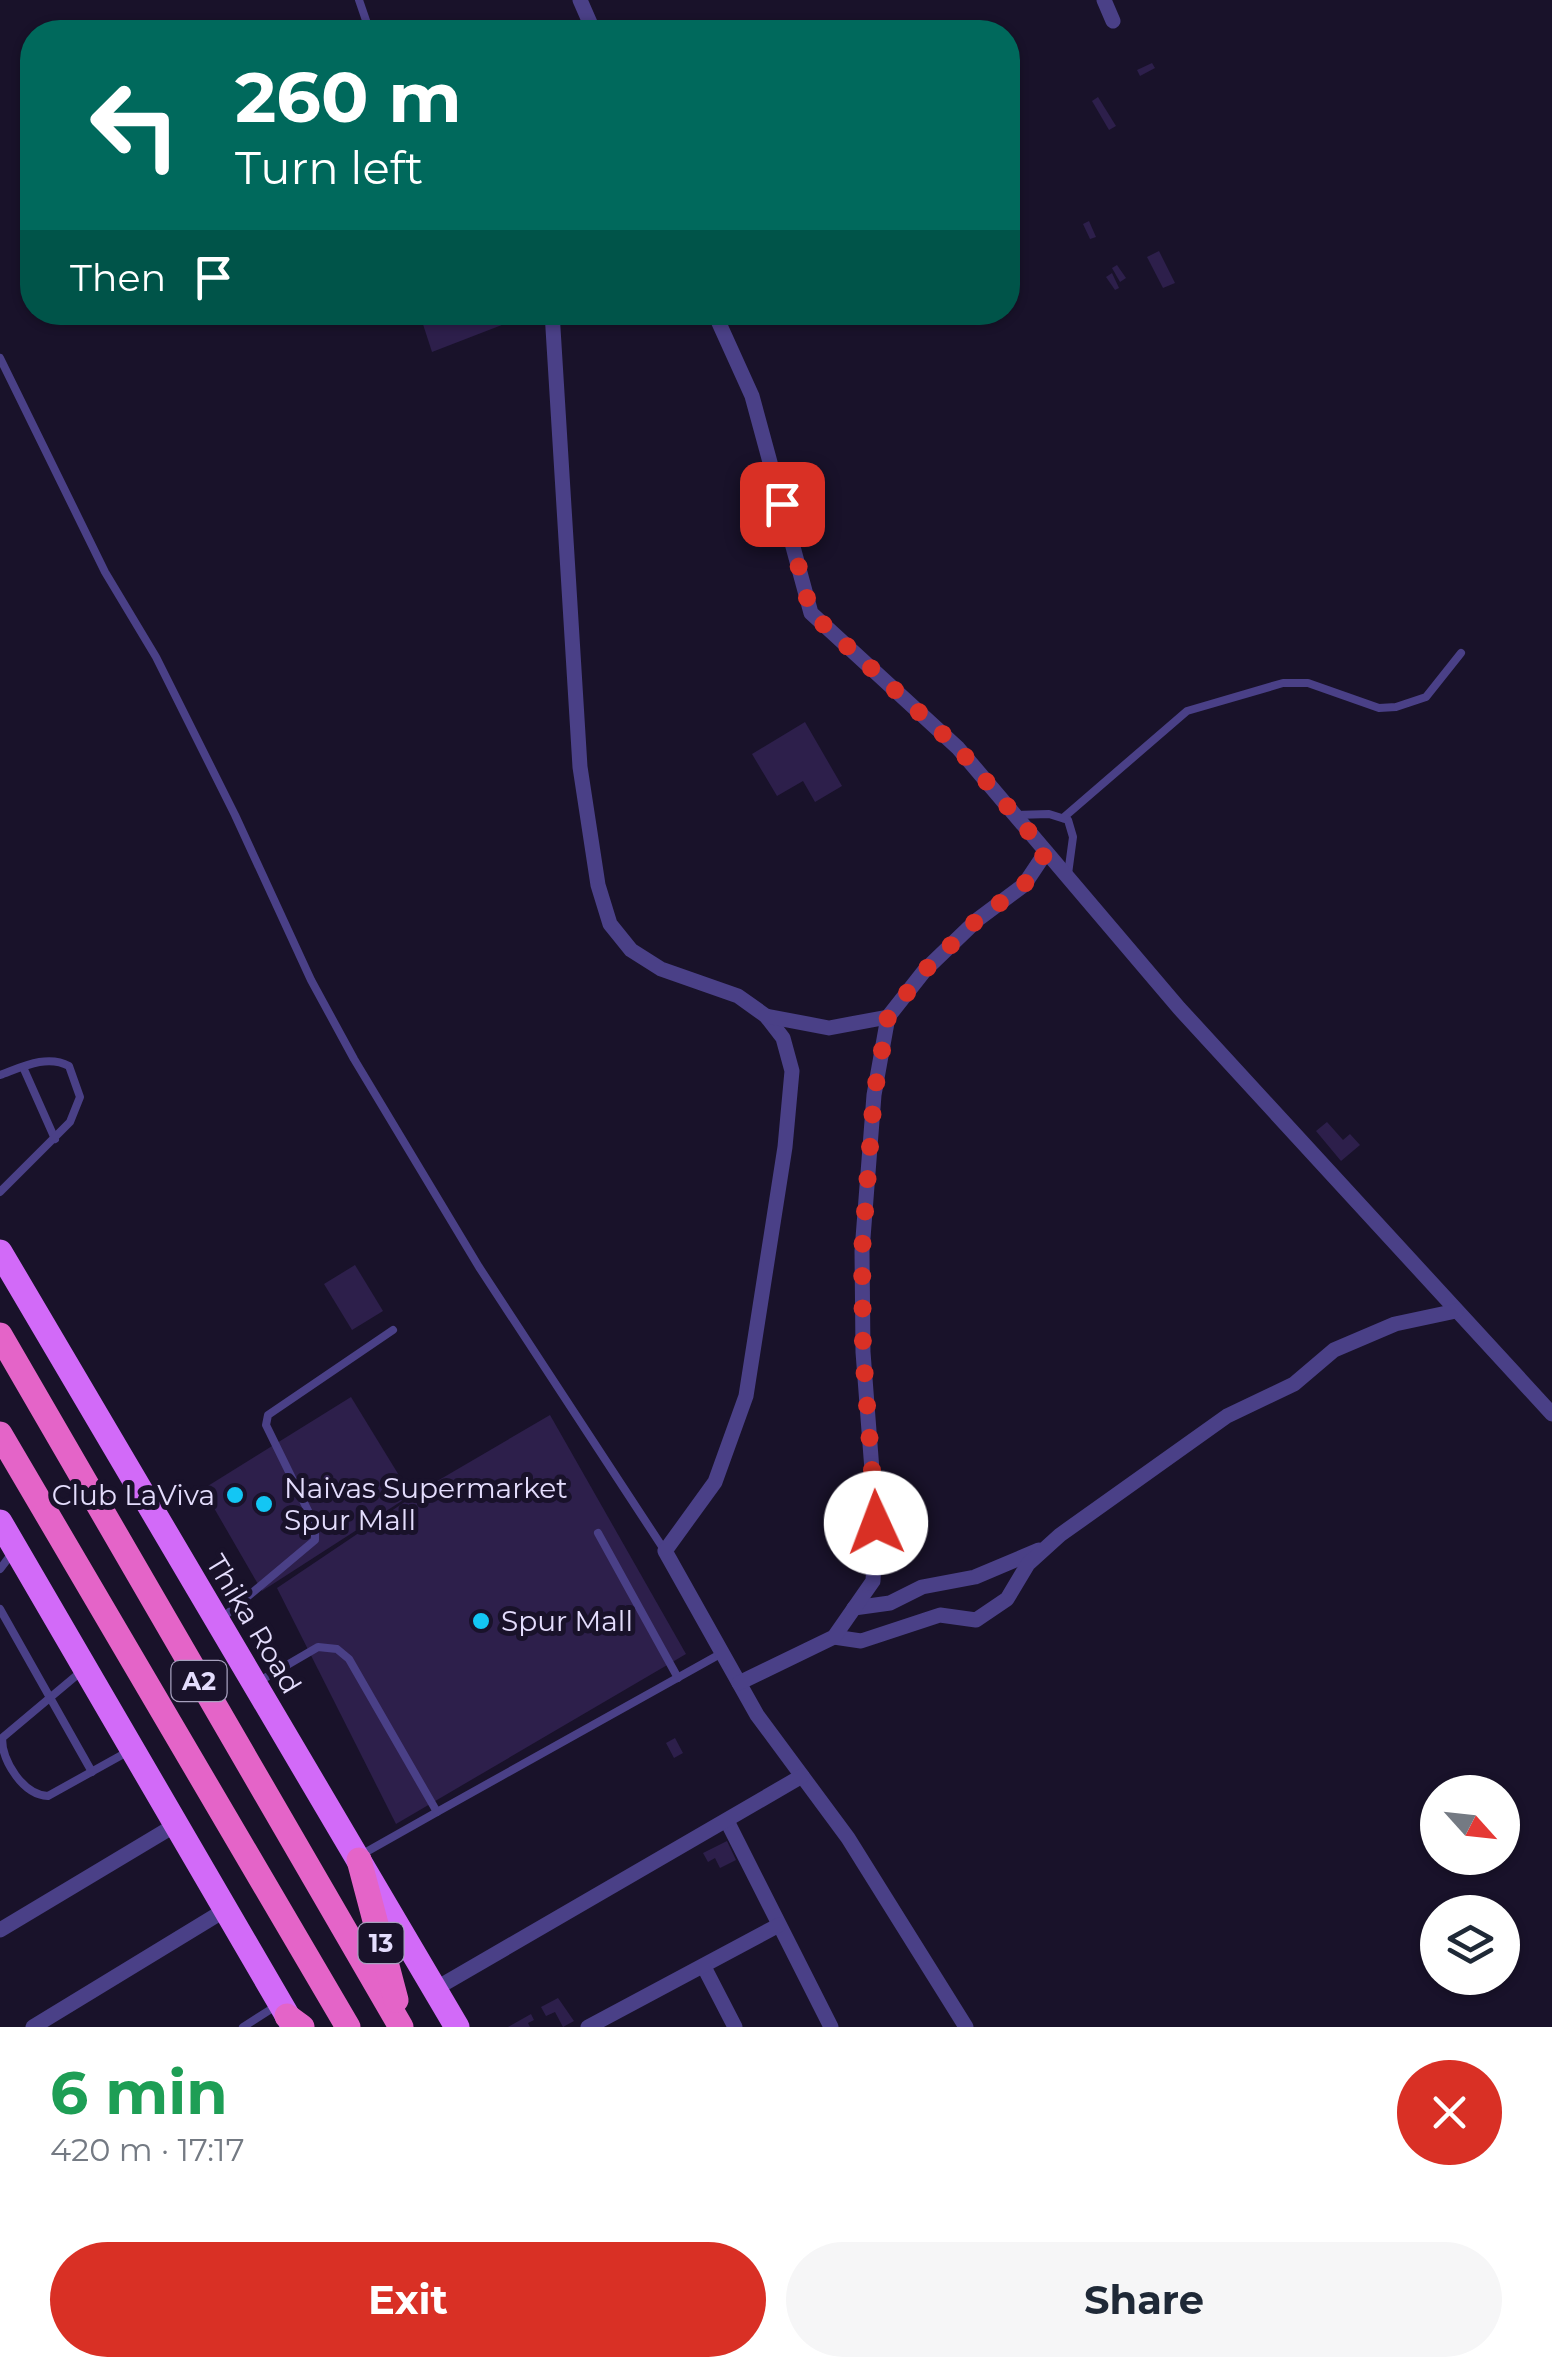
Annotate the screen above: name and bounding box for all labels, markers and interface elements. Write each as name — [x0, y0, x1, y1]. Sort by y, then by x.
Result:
text: 260 m — [235, 54, 462, 140]
icon: left — [70, 60, 200, 190]
text: Turn left — [235, 140, 423, 195]
icon: arrive — [186, 250, 241, 305]
text: Then — [70, 254, 166, 301]
pin — [740, 462, 825, 547]
icon: arrive — [755, 477, 810, 532]
place label: Naivas Supermarket Spur Mall — [284, 1471, 568, 1537]
position arrow — [824, 1471, 928, 1575]
place label: Club LaViva — [52, 1478, 215, 1512]
marker: Club LaViva — [224, 1484, 246, 1506]
marker: Naivas Supermarket Spur Mall — [253, 1493, 275, 1515]
street label: Thika Road — [199, 1548, 309, 1700]
place label: Spur Mall — [501, 1604, 633, 1638]
marker: Spur Mall — [470, 1610, 492, 1632]
road number: A2 — [172, 1661, 226, 1701]
north arrow — [1420, 1775, 1520, 1875]
map controls — [1420, 1775, 1520, 1995]
button: layers — [1420, 1895, 1520, 1995]
road number: 13 — [358, 1923, 404, 1963]
text: 6 min — [50, 2056, 228, 2129]
button: close — [1397, 2060, 1502, 2165]
text: 420 m · 17:17 — [50, 2130, 245, 2169]
button: Exit — [50, 2242, 766, 2357]
button: Share — [786, 2242, 1502, 2357]

